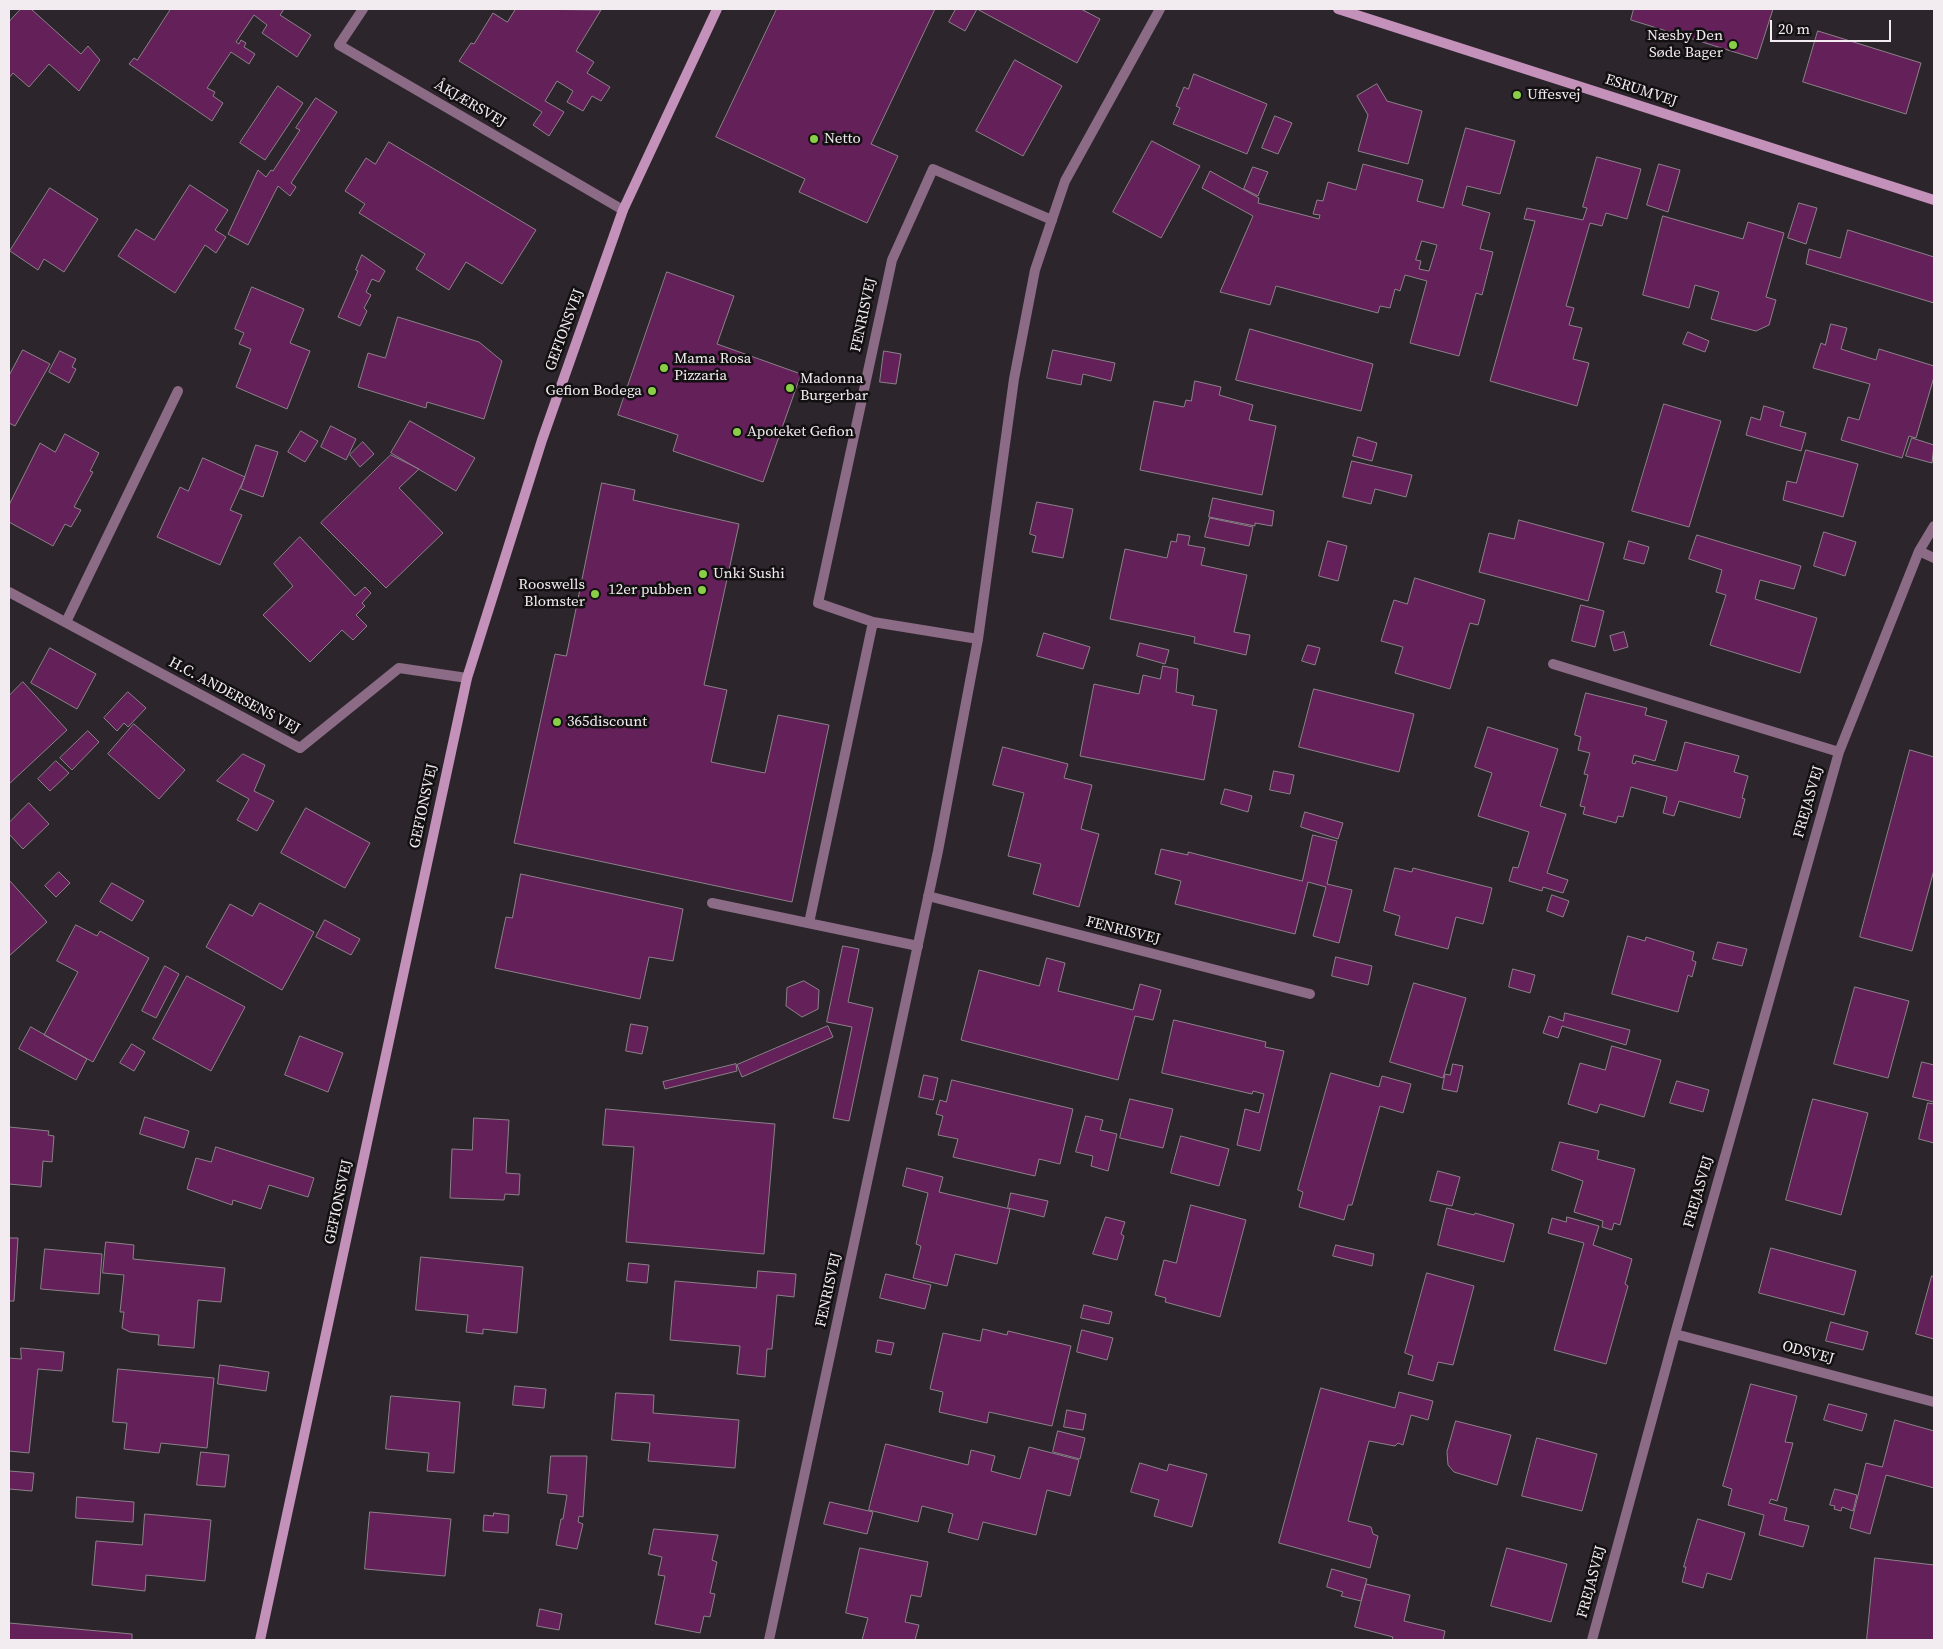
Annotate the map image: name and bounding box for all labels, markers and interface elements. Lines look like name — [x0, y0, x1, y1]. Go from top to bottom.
scale bar — [1773, 10, 1894, 42]
text: 20 m — [1778, 18, 1810, 39]
place label: Næsby Den Søde Bager — [1647, 27, 1723, 62]
marker: Næsby Den Søde Bager — [1727, 39, 1739, 51]
street label: ESRUMVEJ — [1603, 71, 1679, 111]
street label: ÅKJÆRSVEJ — [431, 76, 509, 132]
place label: Uffesvej — [1527, 86, 1580, 104]
marker: Uffesvej — [1511, 89, 1523, 101]
place label: Netto — [824, 130, 861, 148]
marker: Netto — [808, 133, 820, 145]
street label: FENRISVEJ — [847, 276, 881, 354]
street label: GEFIONSVEJ — [542, 286, 588, 374]
place label: Mama Rosa Pizzaria — [674, 350, 751, 385]
marker: Mama Rosa Pizzaria — [658, 362, 670, 374]
place label: Madonna Burgerbar — [800, 370, 868, 405]
place label: Gefion Bodega — [545, 382, 642, 400]
marker: Madonna Burgerbar — [784, 382, 796, 394]
marker: Gefion Bodega — [646, 385, 658, 397]
place label: Apoteket Gefion — [747, 423, 854, 441]
marker: Apoteket Gefion — [731, 426, 743, 438]
place label: Unki Sushi — [713, 565, 785, 583]
marker: Unki Sushi — [697, 568, 709, 580]
place label: Rooswells Blomster — [518, 576, 585, 611]
place label: 12er pubben — [608, 581, 692, 599]
marker: 12er pubben — [696, 584, 708, 596]
marker: Rooswells Blomster — [589, 588, 601, 600]
street label: H.C. ANDERSENS VEJ — [165, 654, 303, 738]
place label: 365discount — [567, 713, 647, 731]
marker: 365discount — [551, 716, 563, 728]
street label: GEFIONSVEJ — [406, 762, 442, 850]
street label: FREJASVEJ — [1790, 764, 1828, 840]
street label: FENRISVEJ — [1084, 913, 1162, 949]
street label: FREJASVEJ — [1680, 1154, 1718, 1230]
street label: GEFIONSVEJ — [321, 1158, 357, 1246]
street label: FENRISVEJ — [812, 1251, 846, 1329]
street label: ODSVEJ — [1780, 1337, 1836, 1369]
street label: FREJASVEJ — [1574, 1544, 1610, 1620]

